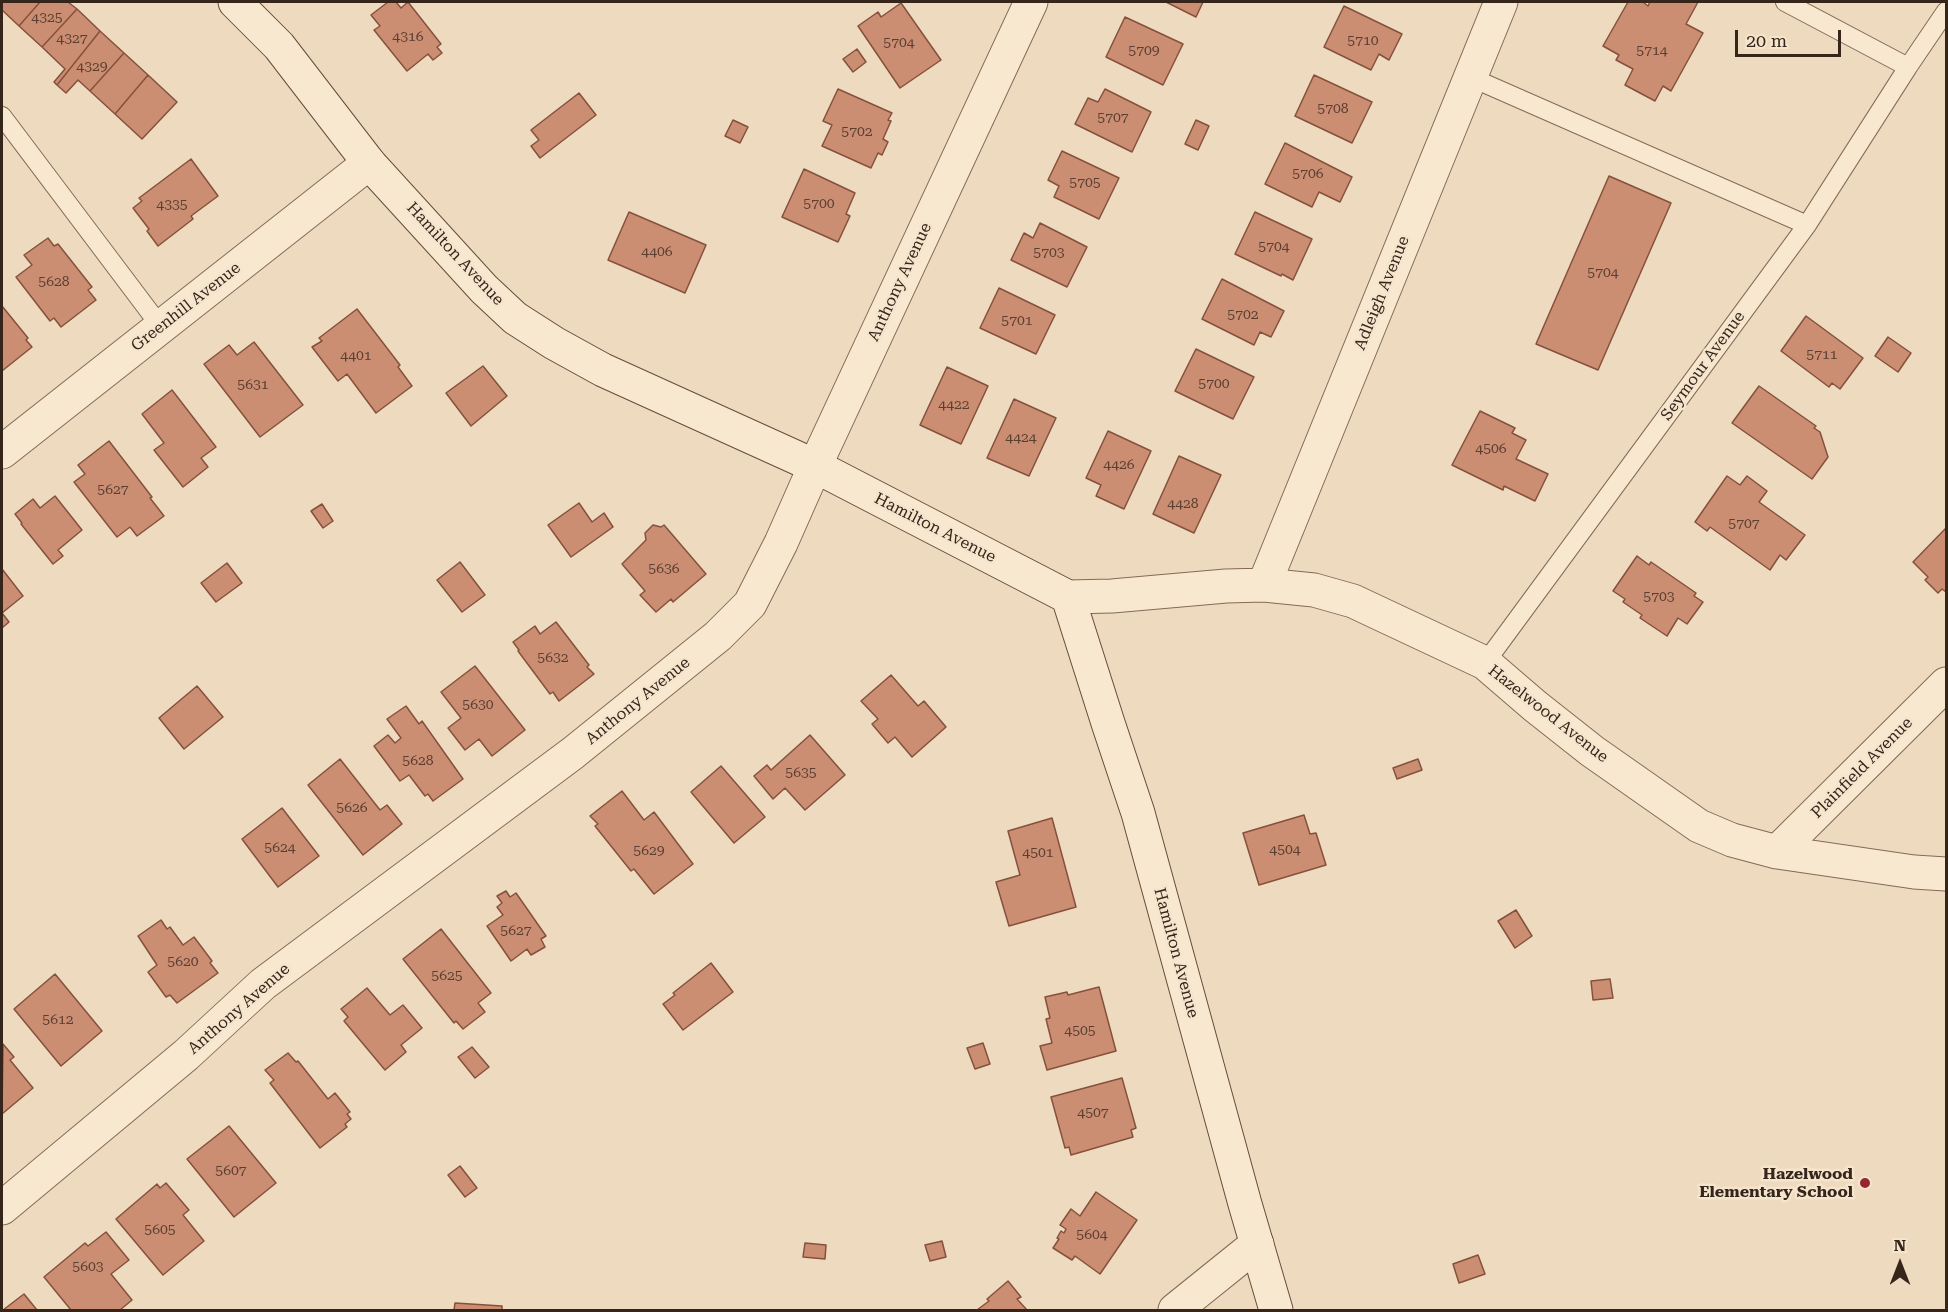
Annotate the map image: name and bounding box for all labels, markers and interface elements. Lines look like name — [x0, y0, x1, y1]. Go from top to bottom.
house number: 4325 — [31, 10, 63, 26]
scale bar — [1738, 18, 1844, 56]
house number: 4316 — [392, 29, 424, 45]
text: 20 m — [1746, 30, 1787, 51]
house number: 4327 — [56, 31, 88, 47]
house number: 5710 — [1347, 33, 1379, 49]
house number: 5704 — [883, 35, 915, 51]
house number: 5709 — [1128, 43, 1160, 59]
house number: 5714 — [1636, 43, 1668, 59]
house number: 4329 — [76, 59, 108, 75]
house number: 5708 — [1317, 101, 1349, 117]
house number: 5707 — [1097, 110, 1129, 126]
house number: 5702 — [841, 124, 873, 140]
house number: 5706 — [1292, 166, 1324, 182]
house number: 5705 — [1069, 175, 1101, 191]
house number: 5700 — [803, 196, 835, 212]
house number: 4335 — [156, 197, 188, 213]
street label: Hamilton Avenue — [402, 199, 508, 309]
street label: Anthony Avenue — [864, 220, 936, 344]
street label: Adleigh Avenue — [1350, 233, 1414, 353]
house number: 5704 — [1258, 239, 1290, 255]
house number: 4406 — [641, 244, 673, 260]
house number: 5703 — [1033, 245, 1065, 261]
street label: Greenhill Avenue — [128, 258, 244, 356]
house number: 5704 — [1587, 265, 1619, 281]
house number: 5628 — [38, 274, 70, 290]
house number: 5702 — [1227, 307, 1259, 323]
street label: Seymour Avenue — [1657, 307, 1749, 425]
house number: 5701 — [1001, 313, 1033, 329]
house number: 5711 — [1806, 347, 1838, 363]
house number: 4401 — [340, 348, 372, 364]
house number: 5700 — [1198, 376, 1230, 392]
house number: 5631 — [237, 377, 269, 393]
house number: 4422 — [938, 397, 970, 413]
house number: 4424 — [1005, 430, 1037, 446]
house number: 4506 — [1475, 441, 1507, 457]
house number: 4426 — [1103, 457, 1135, 473]
house number: 5627 — [97, 482, 129, 498]
street label: Hamilton Avenue — [871, 489, 999, 567]
house number: 4428 — [1167, 496, 1199, 512]
house number: 5707 — [1728, 516, 1760, 532]
house number: 5636 — [648, 561, 680, 577]
house number: 5703 — [1643, 589, 1675, 605]
house number: 5632 — [537, 650, 569, 666]
street label: Anthony Avenue — [582, 653, 694, 749]
street label: Hazelwood Avenue — [1484, 661, 1612, 767]
house number: 5630 — [462, 697, 494, 713]
street label: Plainfield Avenue — [1807, 713, 1917, 823]
house number: 5628 — [402, 753, 434, 769]
house number: 5635 — [785, 765, 817, 781]
house number: 5626 — [336, 800, 368, 816]
house number: 5624 — [264, 840, 296, 856]
house number: 4504 — [1269, 842, 1301, 858]
house number: 5629 — [633, 843, 665, 859]
house number: 4501 — [1022, 845, 1054, 861]
street label: Hamilton Avenue — [1149, 886, 1203, 1020]
house number: 5627 — [500, 923, 532, 939]
house number: 5620 — [167, 954, 199, 970]
street label: Anthony Avenue — [184, 960, 294, 1058]
house number: 5625 — [431, 968, 463, 984]
house number: 5612 — [42, 1012, 74, 1028]
house number: 4505 — [1064, 1023, 1096, 1039]
house number: 4507 — [1077, 1105, 1109, 1121]
house number: 5607 — [215, 1163, 247, 1179]
place label: Hazelwood Elementary School — [1699, 1164, 1853, 1202]
marker: Hazelwood Elementary School — [1858, 1176, 1872, 1190]
house number: 5605 — [144, 1222, 176, 1238]
house number: 5604 — [1076, 1227, 1108, 1243]
north arrow — [1870, 1234, 1930, 1294]
text: N — [1894, 1236, 1906, 1255]
house number: 5603 — [72, 1259, 104, 1275]

